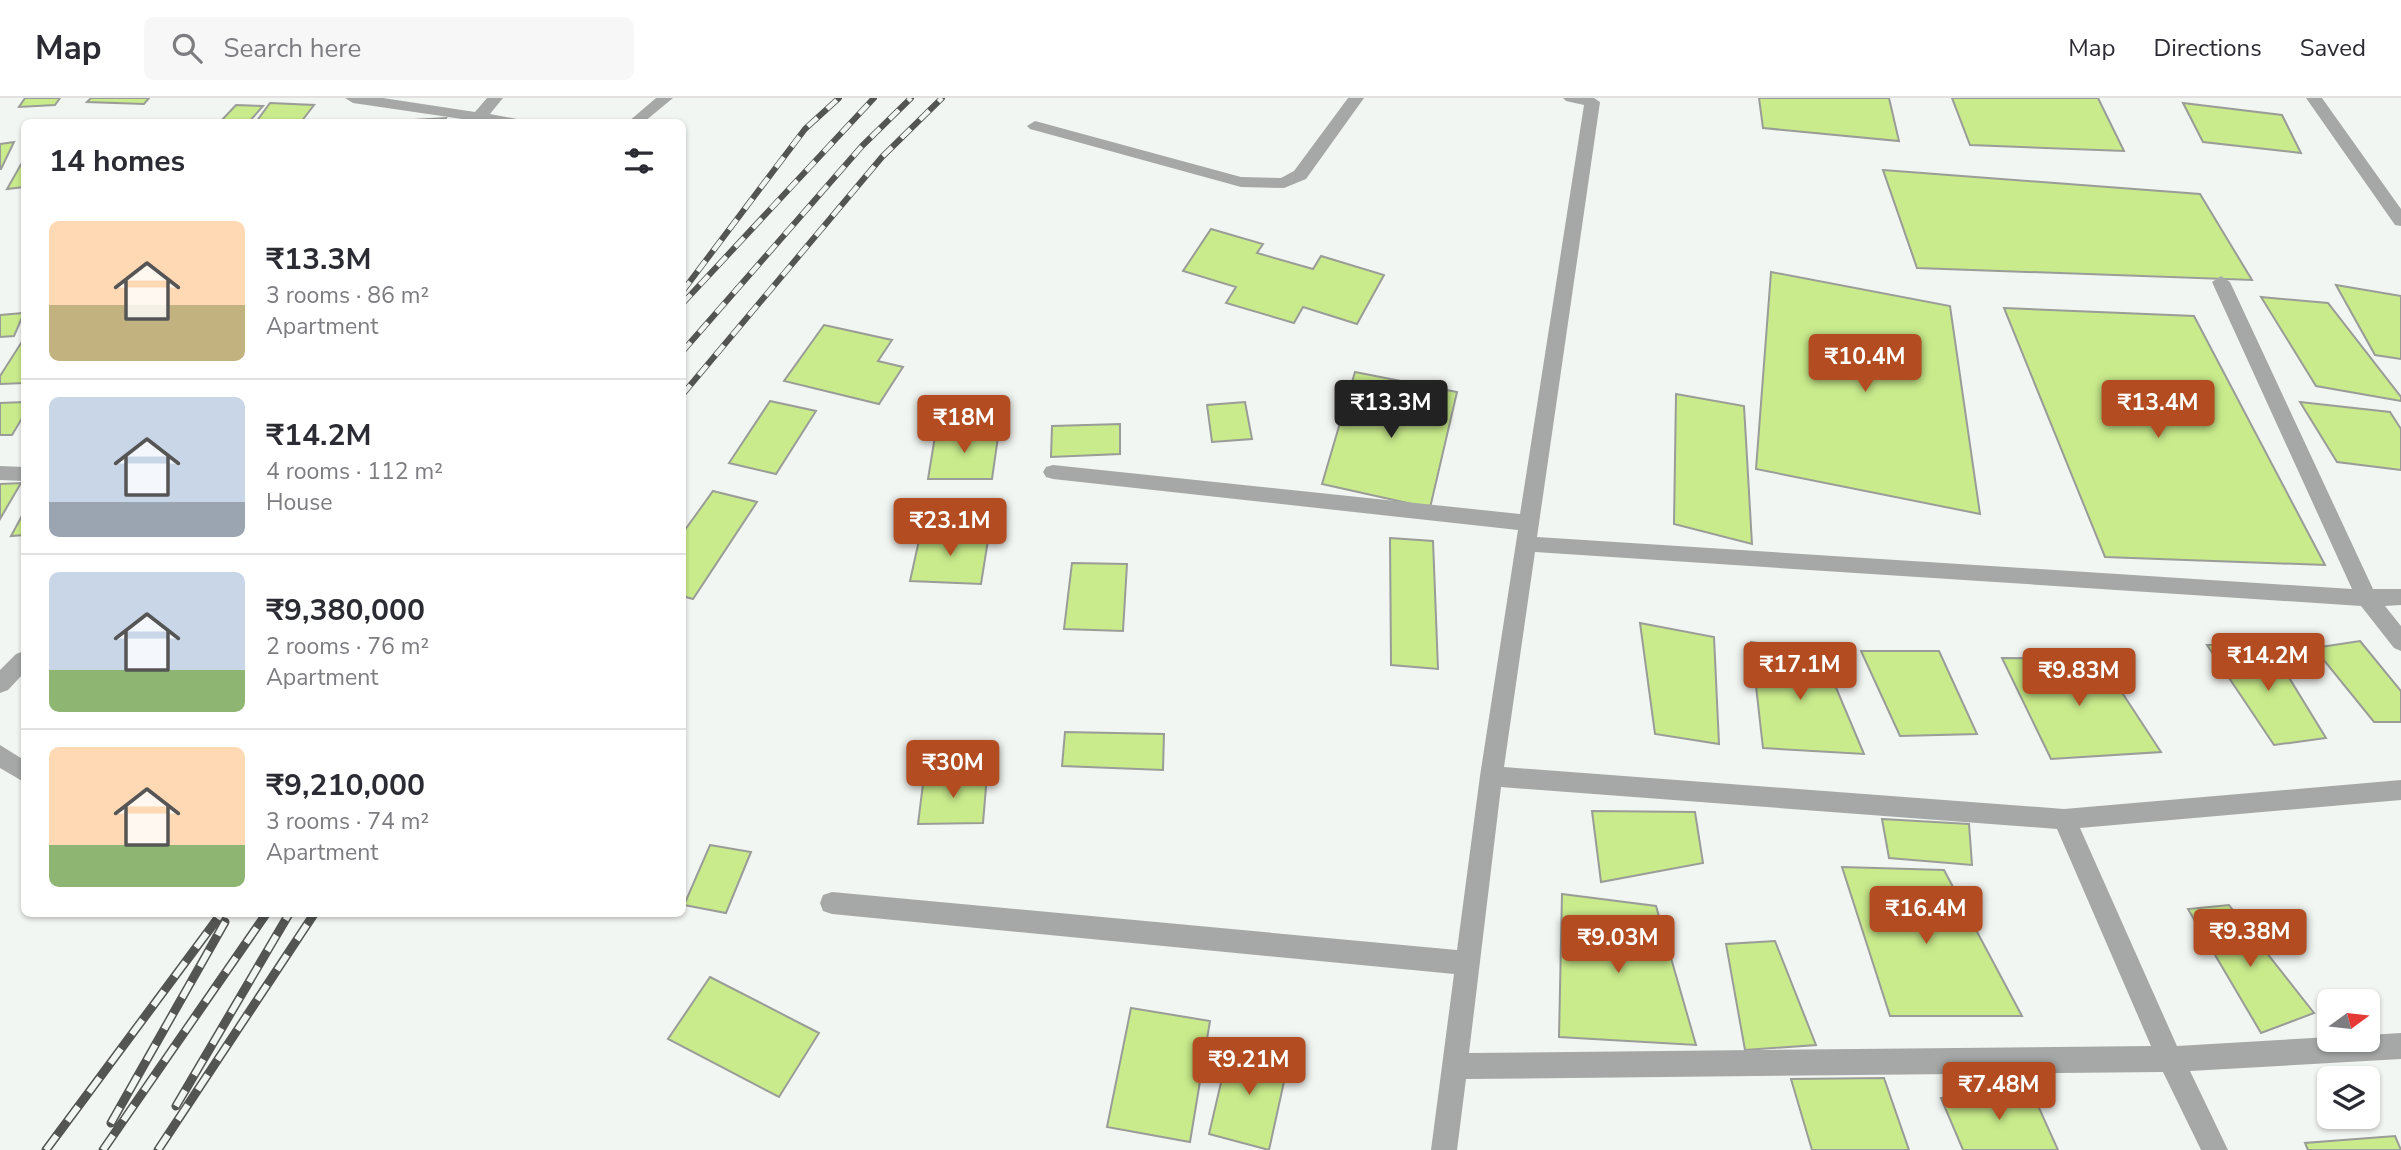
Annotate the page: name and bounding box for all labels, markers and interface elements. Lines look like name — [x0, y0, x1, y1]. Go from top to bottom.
search box — [144, 17, 634, 80]
text: Map — [35, 26, 102, 71]
icon: search — [168, 29, 206, 67]
text: Search here — [224, 31, 361, 66]
text: Map — [2068, 32, 2115, 64]
text: Directions — [2153, 32, 2262, 64]
text: Saved — [2300, 32, 2366, 64]
text: 14 homes — [49, 141, 185, 182]
icon: filters — [620, 142, 658, 180]
text: ₹13.3M — [266, 239, 371, 280]
icon: home — [105, 249, 189, 333]
text: 3 rooms · 86 m² — [266, 280, 429, 311]
text: Apartment — [266, 311, 378, 342]
pin: ₹10.4M — [1808, 334, 1922, 394]
text: ₹10.4M — [1825, 341, 1905, 372]
pin: ₹13.3M — [1334, 380, 1448, 440]
pin: ₹13.4M — [2101, 380, 2215, 440]
text: ₹13.3M — [1351, 387, 1431, 418]
text: ₹13.4M — [2118, 387, 2198, 418]
pin: ₹18M — [923, 396, 1005, 455]
text: ₹18M — [933, 402, 995, 433]
text: ₹14.2M — [266, 415, 371, 456]
icon: home — [105, 425, 189, 509]
text: 4 rooms · 112 m² — [266, 456, 443, 487]
text: House — [266, 487, 333, 518]
pin: ₹23.1M — [893, 498, 1007, 558]
text: ₹23.1M — [910, 505, 990, 536]
text: ₹9,380,000 — [266, 590, 425, 631]
icon: home — [105, 600, 189, 684]
text: 2 rooms · 76 m² — [266, 631, 429, 662]
pin: ₹14.2M — [2211, 634, 2325, 693]
text: ₹14.2M — [2228, 640, 2308, 671]
pin: ₹17.1M — [1743, 642, 1857, 702]
pin: ₹9.83M — [2022, 648, 2136, 708]
text: ₹17.1M — [1760, 649, 1840, 680]
text: ₹9.83M — [2039, 655, 2119, 686]
text: Apartment — [266, 662, 378, 693]
pin: ₹30M — [912, 740, 994, 800]
text: ₹30M — [922, 747, 984, 778]
text: ₹9,210,000 — [266, 765, 425, 806]
icon: home — [105, 775, 189, 859]
text: 3 rooms · 74 m² — [266, 806, 429, 837]
text: Apartment — [266, 837, 378, 868]
pin: ₹16.4M — [1869, 886, 1983, 946]
text: ₹16.4M — [1886, 893, 1966, 924]
pin: ₹9.38M — [2193, 910, 2307, 969]
pin: ₹9.03M — [1561, 916, 1675, 975]
text: ₹9.38M — [2210, 916, 2290, 947]
text: ₹9.03M — [1578, 922, 1658, 953]
north arrow — [2317, 989, 2380, 1052]
map controls — [2317, 989, 2380, 1129]
pin: ₹9.21M — [1192, 1038, 1306, 1097]
text: ₹9.21M — [1209, 1044, 1289, 1075]
pin: ₹7.48M — [1942, 1062, 2056, 1122]
button: layers — [2317, 1066, 2380, 1129]
text: ₹7.48M — [1959, 1069, 2039, 1100]

